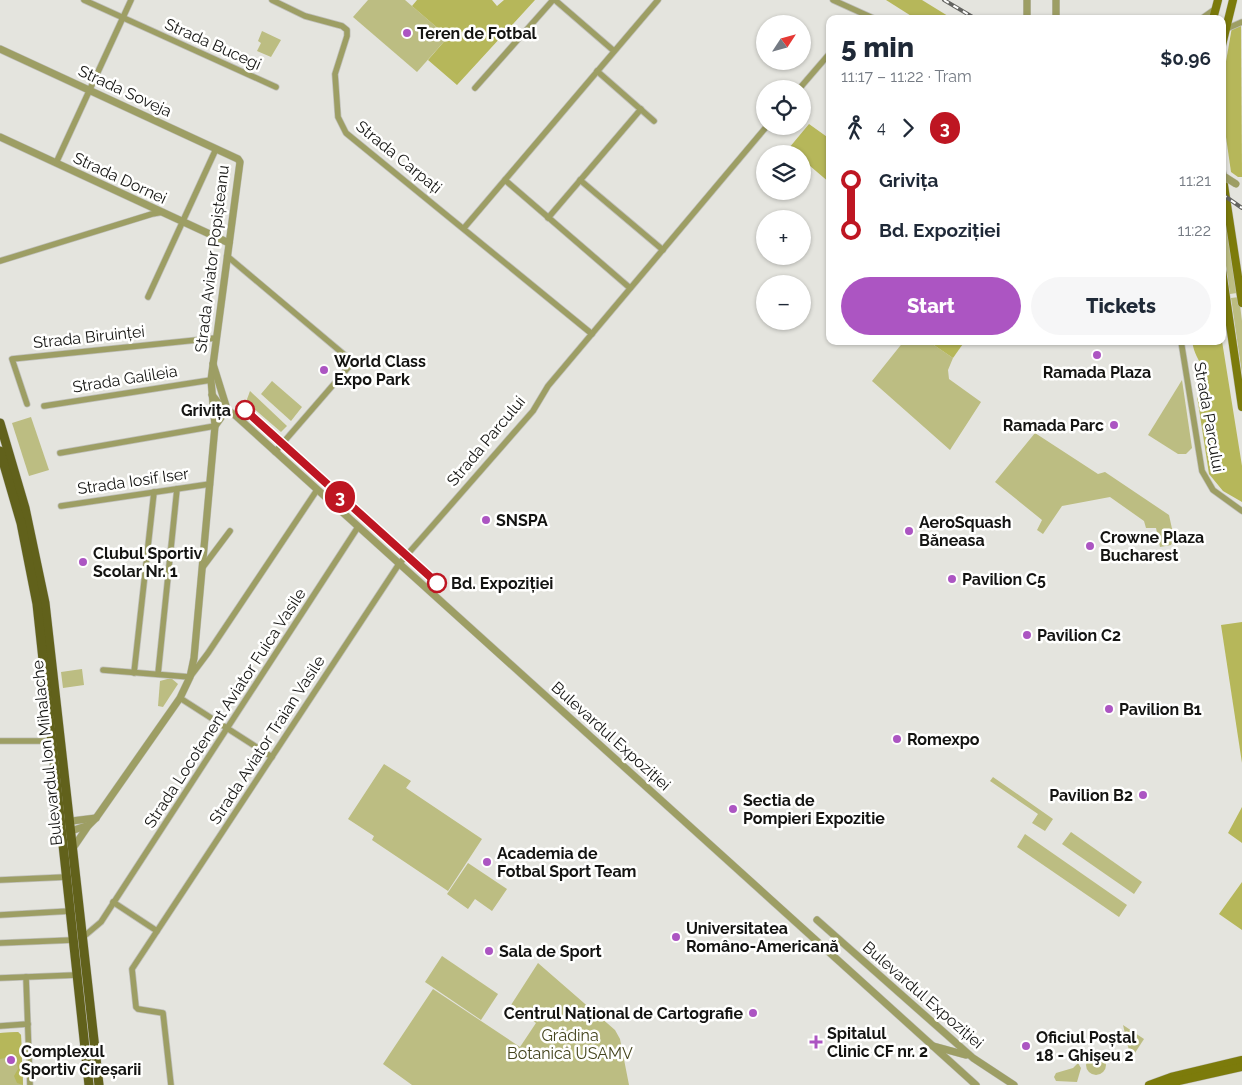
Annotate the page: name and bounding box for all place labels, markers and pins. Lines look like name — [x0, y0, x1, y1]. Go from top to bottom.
place label: Teren de Fotbal — [417, 24, 538, 43]
marker: Teren de Fotbal — [401, 27, 413, 39]
marker: Ramada Plaza — [1091, 349, 1103, 361]
place label: World Class Expo Park — [334, 352, 426, 389]
place label: Ramada Plaza — [1043, 363, 1151, 382]
marker: World Class Expo Park — [318, 364, 330, 376]
marker: Grivița — [235, 400, 255, 420]
place label: Grivița — [181, 401, 231, 420]
place label: Ramada Parc — [1003, 416, 1104, 435]
marker: Ramada Parc — [1108, 419, 1120, 431]
place label: SNSPA — [496, 511, 548, 530]
place label: AeroSquash Băneasa — [919, 513, 1011, 550]
marker: SNSPA — [480, 514, 492, 526]
marker: AeroSquash Băneasa — [903, 525, 915, 537]
place label: Crowne Plaza Bucharest — [1100, 528, 1204, 565]
marker: Crowne Plaza Bucharest — [1084, 540, 1096, 552]
place label: Clubul Sportiv Scolar Nr. 1 — [93, 544, 202, 581]
marker: Clubul Sportiv Scolar Nr. 1 — [77, 556, 89, 568]
place label: Pavilion C5 — [962, 570, 1046, 589]
marker: Bd. Expoziției — [427, 573, 447, 593]
marker: Pavilion C5 — [946, 573, 958, 585]
place label: Bd. Expoziției — [451, 574, 553, 593]
place label: Pavilion C2 — [1037, 626, 1121, 645]
marker: Pavilion C2 — [1021, 629, 1033, 641]
place label: Pavilion B1 — [1119, 700, 1202, 719]
marker: Pavilion B1 — [1103, 703, 1115, 715]
place label: Romexpo — [907, 730, 980, 749]
marker: Romexpo — [891, 733, 903, 745]
place label: Pavilion B2 — [1049, 786, 1133, 805]
marker: Pavilion B2 — [1137, 789, 1149, 801]
place label: Sectia de Pompieri Expozitie — [743, 791, 885, 828]
marker: Sectia de Pompieri Expozitie — [727, 803, 739, 815]
place label: Academia de Fotbal Sport Team — [497, 844, 637, 881]
marker: Academia de Fotbal Sport Team — [481, 856, 493, 868]
place label: Universitatea Româno-Americană — [686, 919, 839, 956]
marker: Universitatea Româno-Americană — [670, 931, 682, 943]
place label: Sala de Sport — [499, 942, 602, 961]
marker: Sala de Sport — [483, 945, 495, 957]
place label: Centrul Național de Cartografie — [504, 1004, 743, 1023]
marker: Centrul Național de Cartografie — [747, 1007, 759, 1019]
place label: Spitalul Clinic CF nr. 2 — [827, 1024, 928, 1061]
place label: Oficiul Poștal 18 - Ghişeu 2 — [1036, 1028, 1137, 1065]
marker: Spitalul Clinic CF nr. 2 — [809, 1035, 823, 1049]
marker: Oficiul Poștal 18 - Ghişeu 2 — [1020, 1040, 1032, 1052]
place label: Complexul Sportiv Cireșarii — [21, 1042, 141, 1079]
marker: Complexul Sportiv Cireșarii — [5, 1054, 17, 1066]

